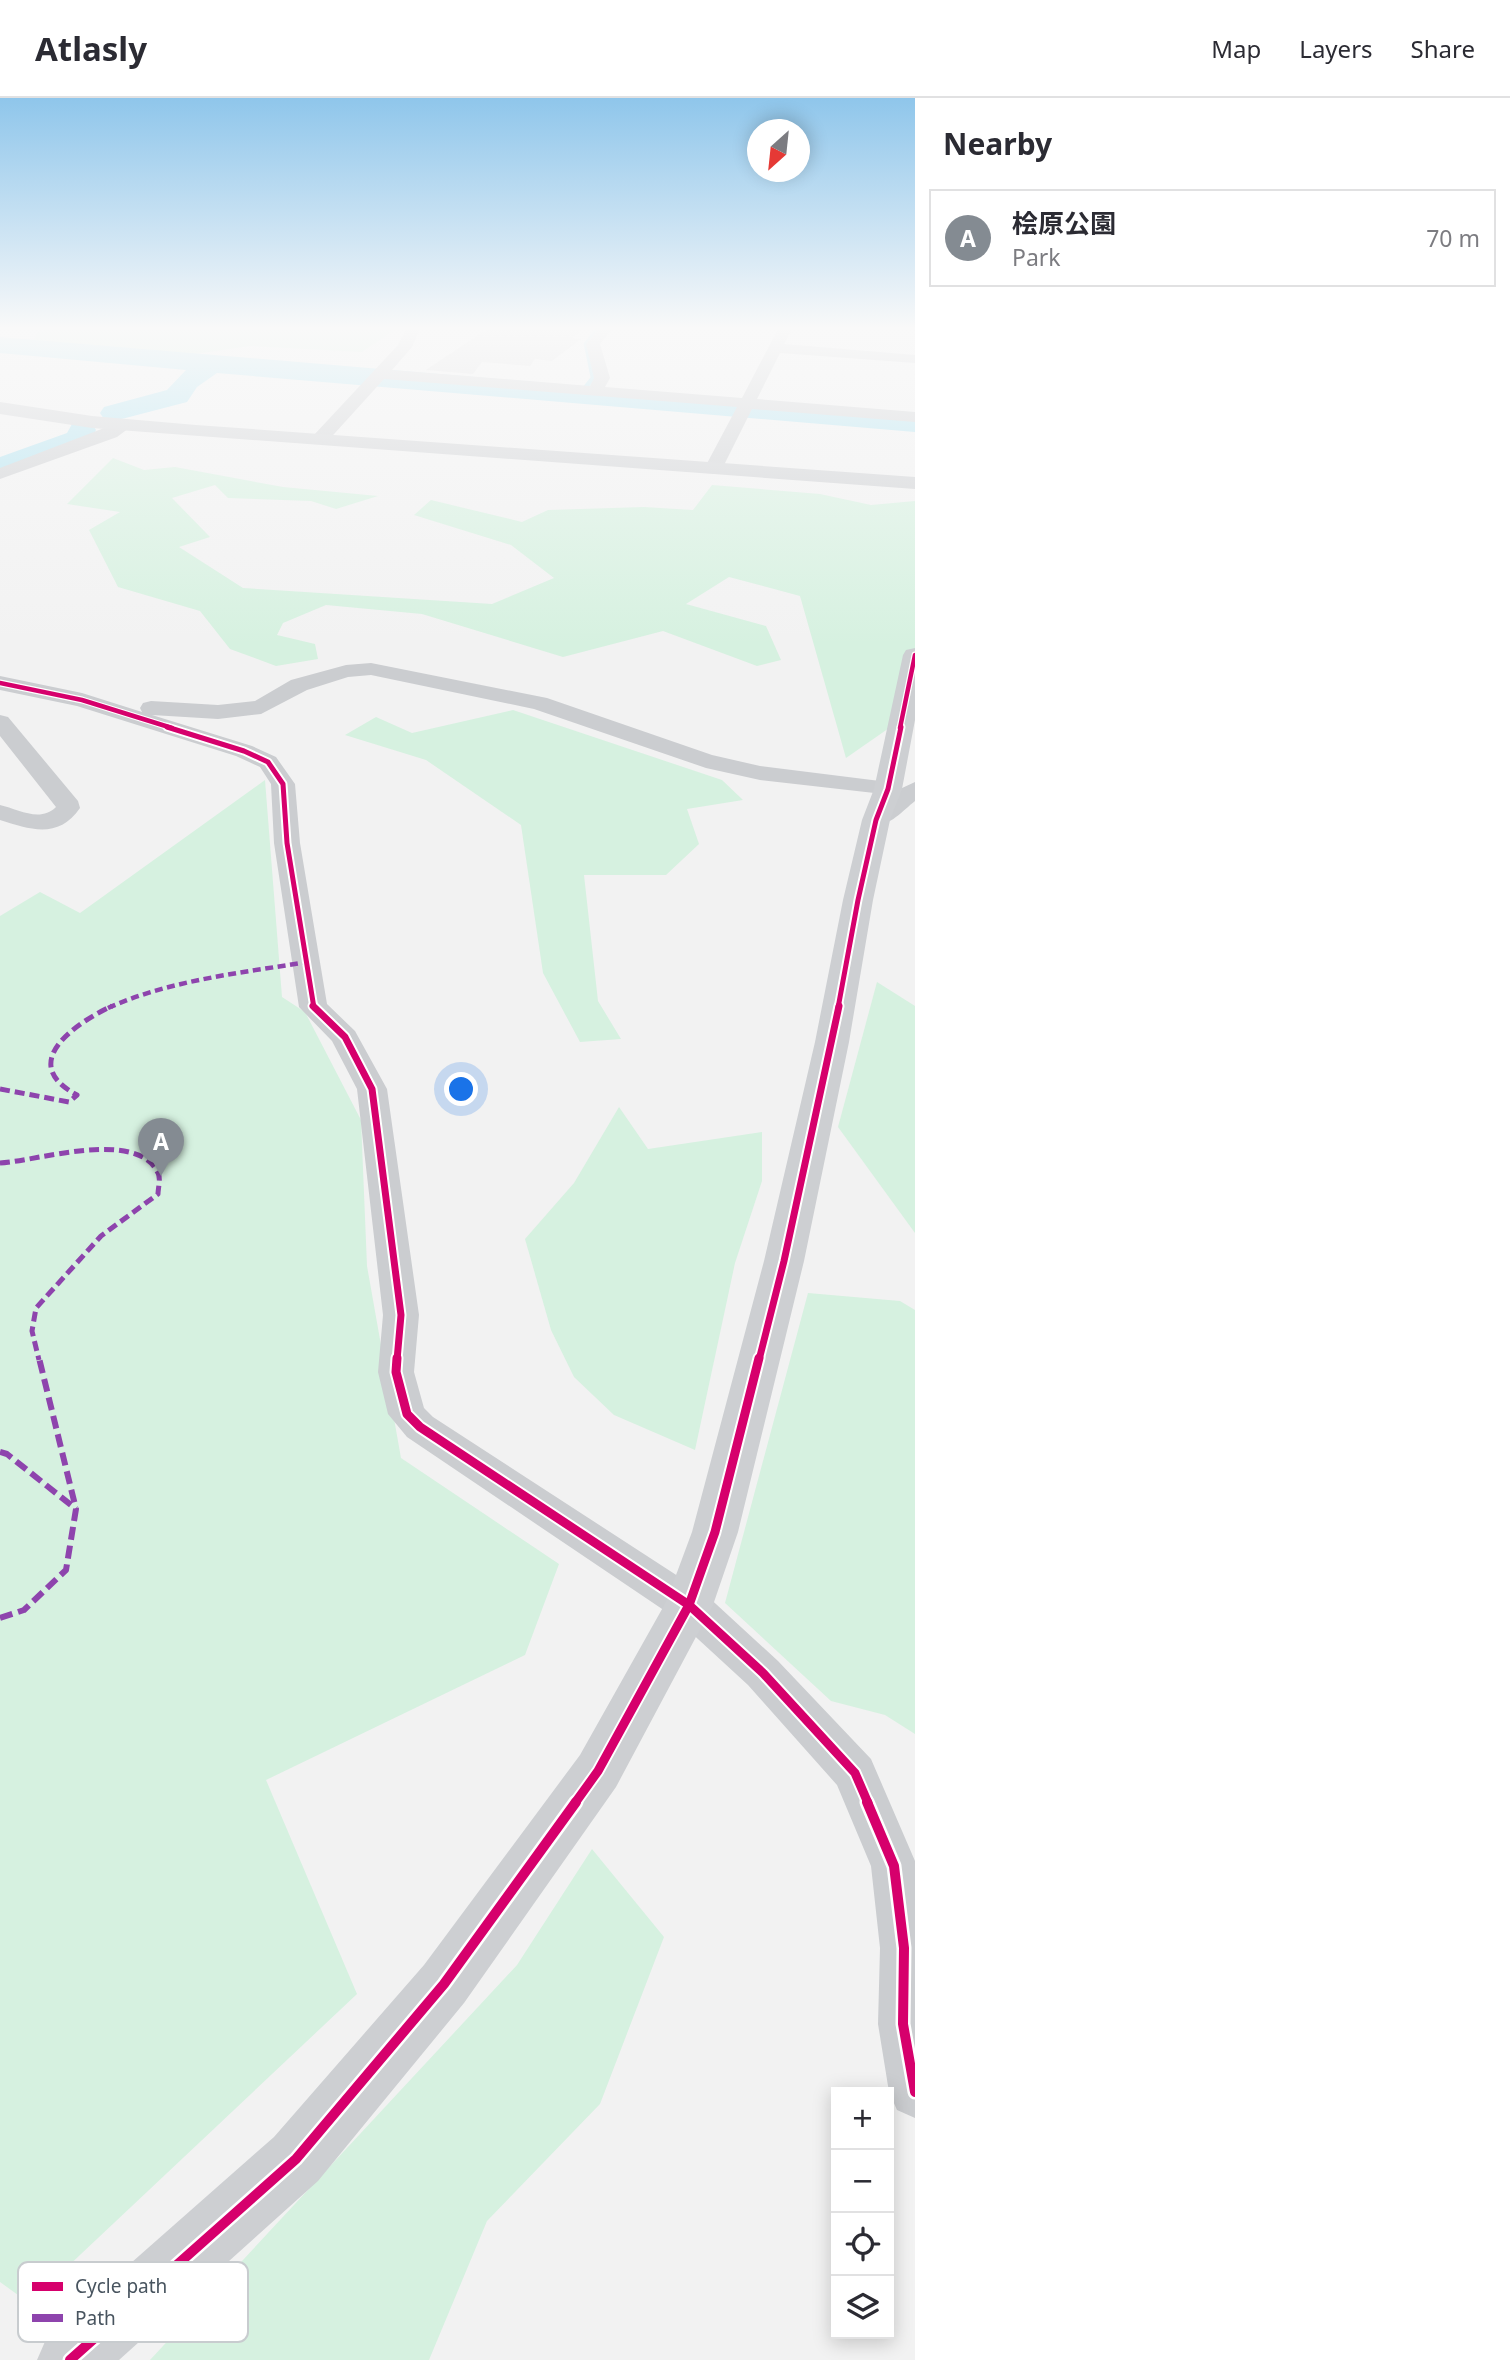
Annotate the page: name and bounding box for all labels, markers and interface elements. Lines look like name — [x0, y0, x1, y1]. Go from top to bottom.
text: Atlasly — [35, 26, 147, 71]
text: Map — [1211, 32, 1261, 65]
text: Layers — [1299, 32, 1373, 65]
text: Share — [1411, 32, 1475, 65]
north arrow — [747, 119, 810, 182]
text: Nearby — [943, 123, 1052, 164]
text: 桧原公園 — [1012, 205, 1116, 241]
text: A — [960, 222, 976, 254]
text: 70 m — [1426, 222, 1480, 254]
text: Park — [1012, 241, 1061, 273]
your location — [444, 1072, 478, 1106]
pin: A — [138, 1118, 184, 1176]
map controls — [831, 2087, 894, 2339]
button: + — [831, 2087, 894, 2150]
button: − — [831, 2150, 894, 2213]
button: locate — [831, 2213, 894, 2276]
legend — [18, 2262, 248, 2342]
text: Cycle path — [75, 2273, 167, 2299]
button: layers — [831, 2276, 894, 2339]
text: Path — [75, 2305, 116, 2331]

